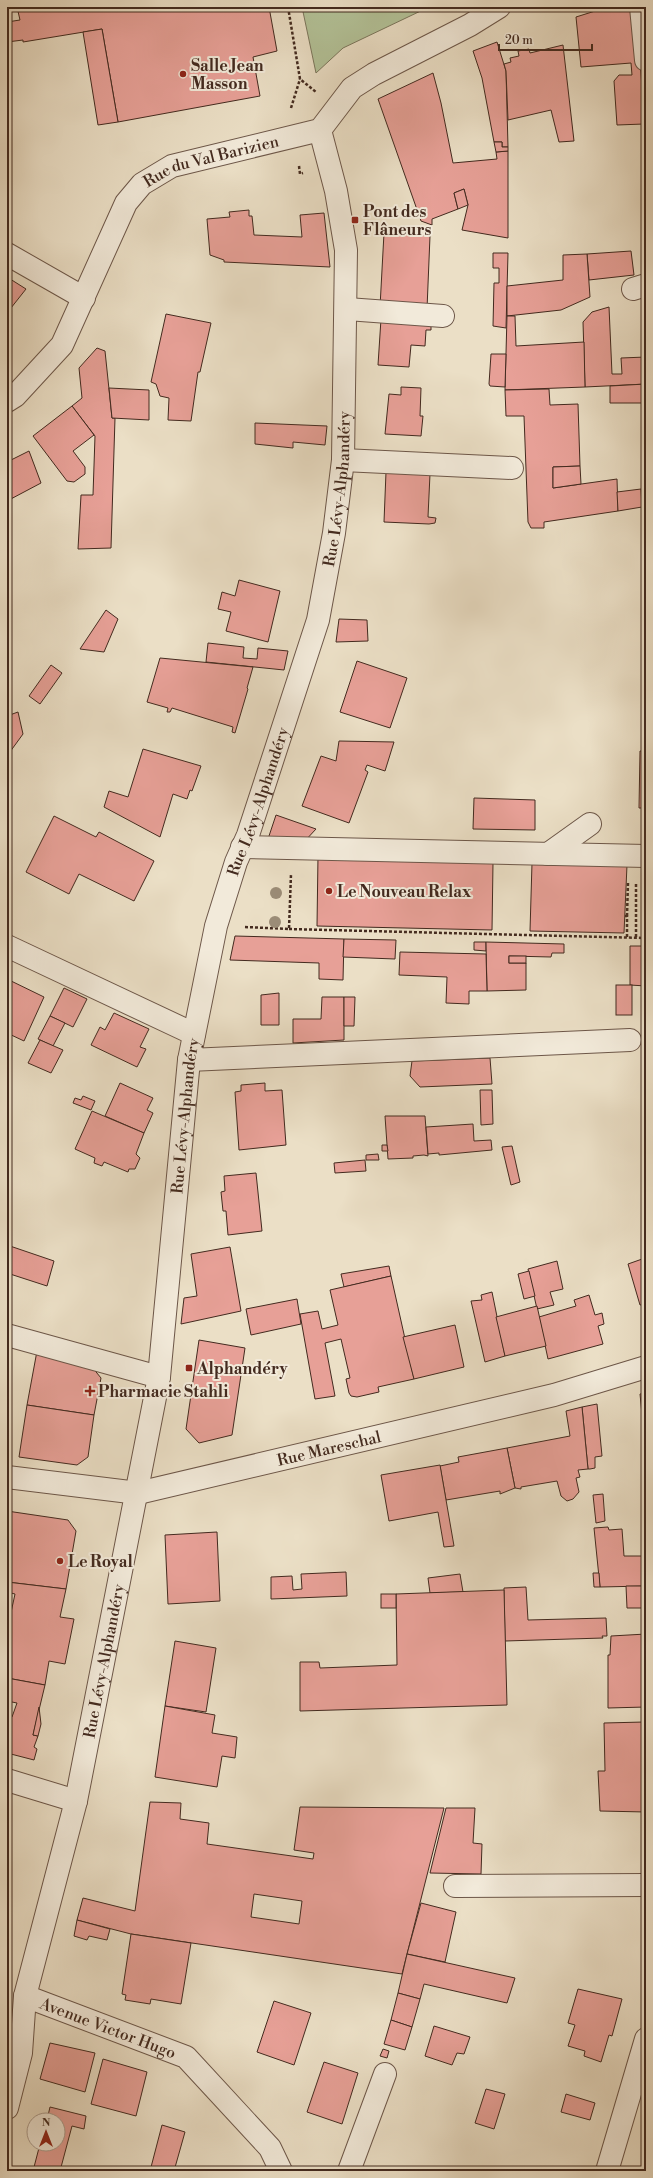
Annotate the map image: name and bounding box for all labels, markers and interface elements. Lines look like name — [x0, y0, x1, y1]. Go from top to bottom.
scale bar — [499, 26, 592, 52]
text: 20 m — [505, 33, 533, 48]
place label: Salle Jean Masson — [191, 56, 264, 94]
marker: Salle Jean Masson — [178, 69, 188, 79]
street label: Rue du Val Barizien — [140, 131, 281, 192]
place label: Pont des Flâneurs — [363, 202, 431, 240]
marker: Pont des Flâneurs — [350, 215, 360, 225]
street label: Rue Lévy-Alphandéry — [319, 411, 355, 568]
street label: Rue Lévy-Alphandéry — [223, 724, 294, 879]
place label: Le Nouveau Relax — [337, 882, 472, 902]
marker: Le Nouveau Relax — [324, 886, 334, 896]
street label: Rue Lévy-Alphandéry — [167, 1036, 204, 1195]
place label: Alphandéry — [196, 1359, 289, 1379]
marker: Alphandéry — [184, 1363, 194, 1373]
place label: Pharmacie Stahli — [98, 1382, 228, 1402]
marker: Pharmacie Stahli — [85, 1386, 95, 1396]
street label: Rue Mareschal — [275, 1427, 383, 1471]
place label: Le Royal — [68, 1552, 133, 1572]
marker: Le Royal — [55, 1556, 65, 1566]
street label: Rue Lévy-Alphandéry — [80, 1582, 129, 1740]
street label: Avenue Victor Hugo — [36, 1993, 179, 2063]
north arrow — [26, 2112, 66, 2152]
text: N — [42, 2116, 51, 2130]

